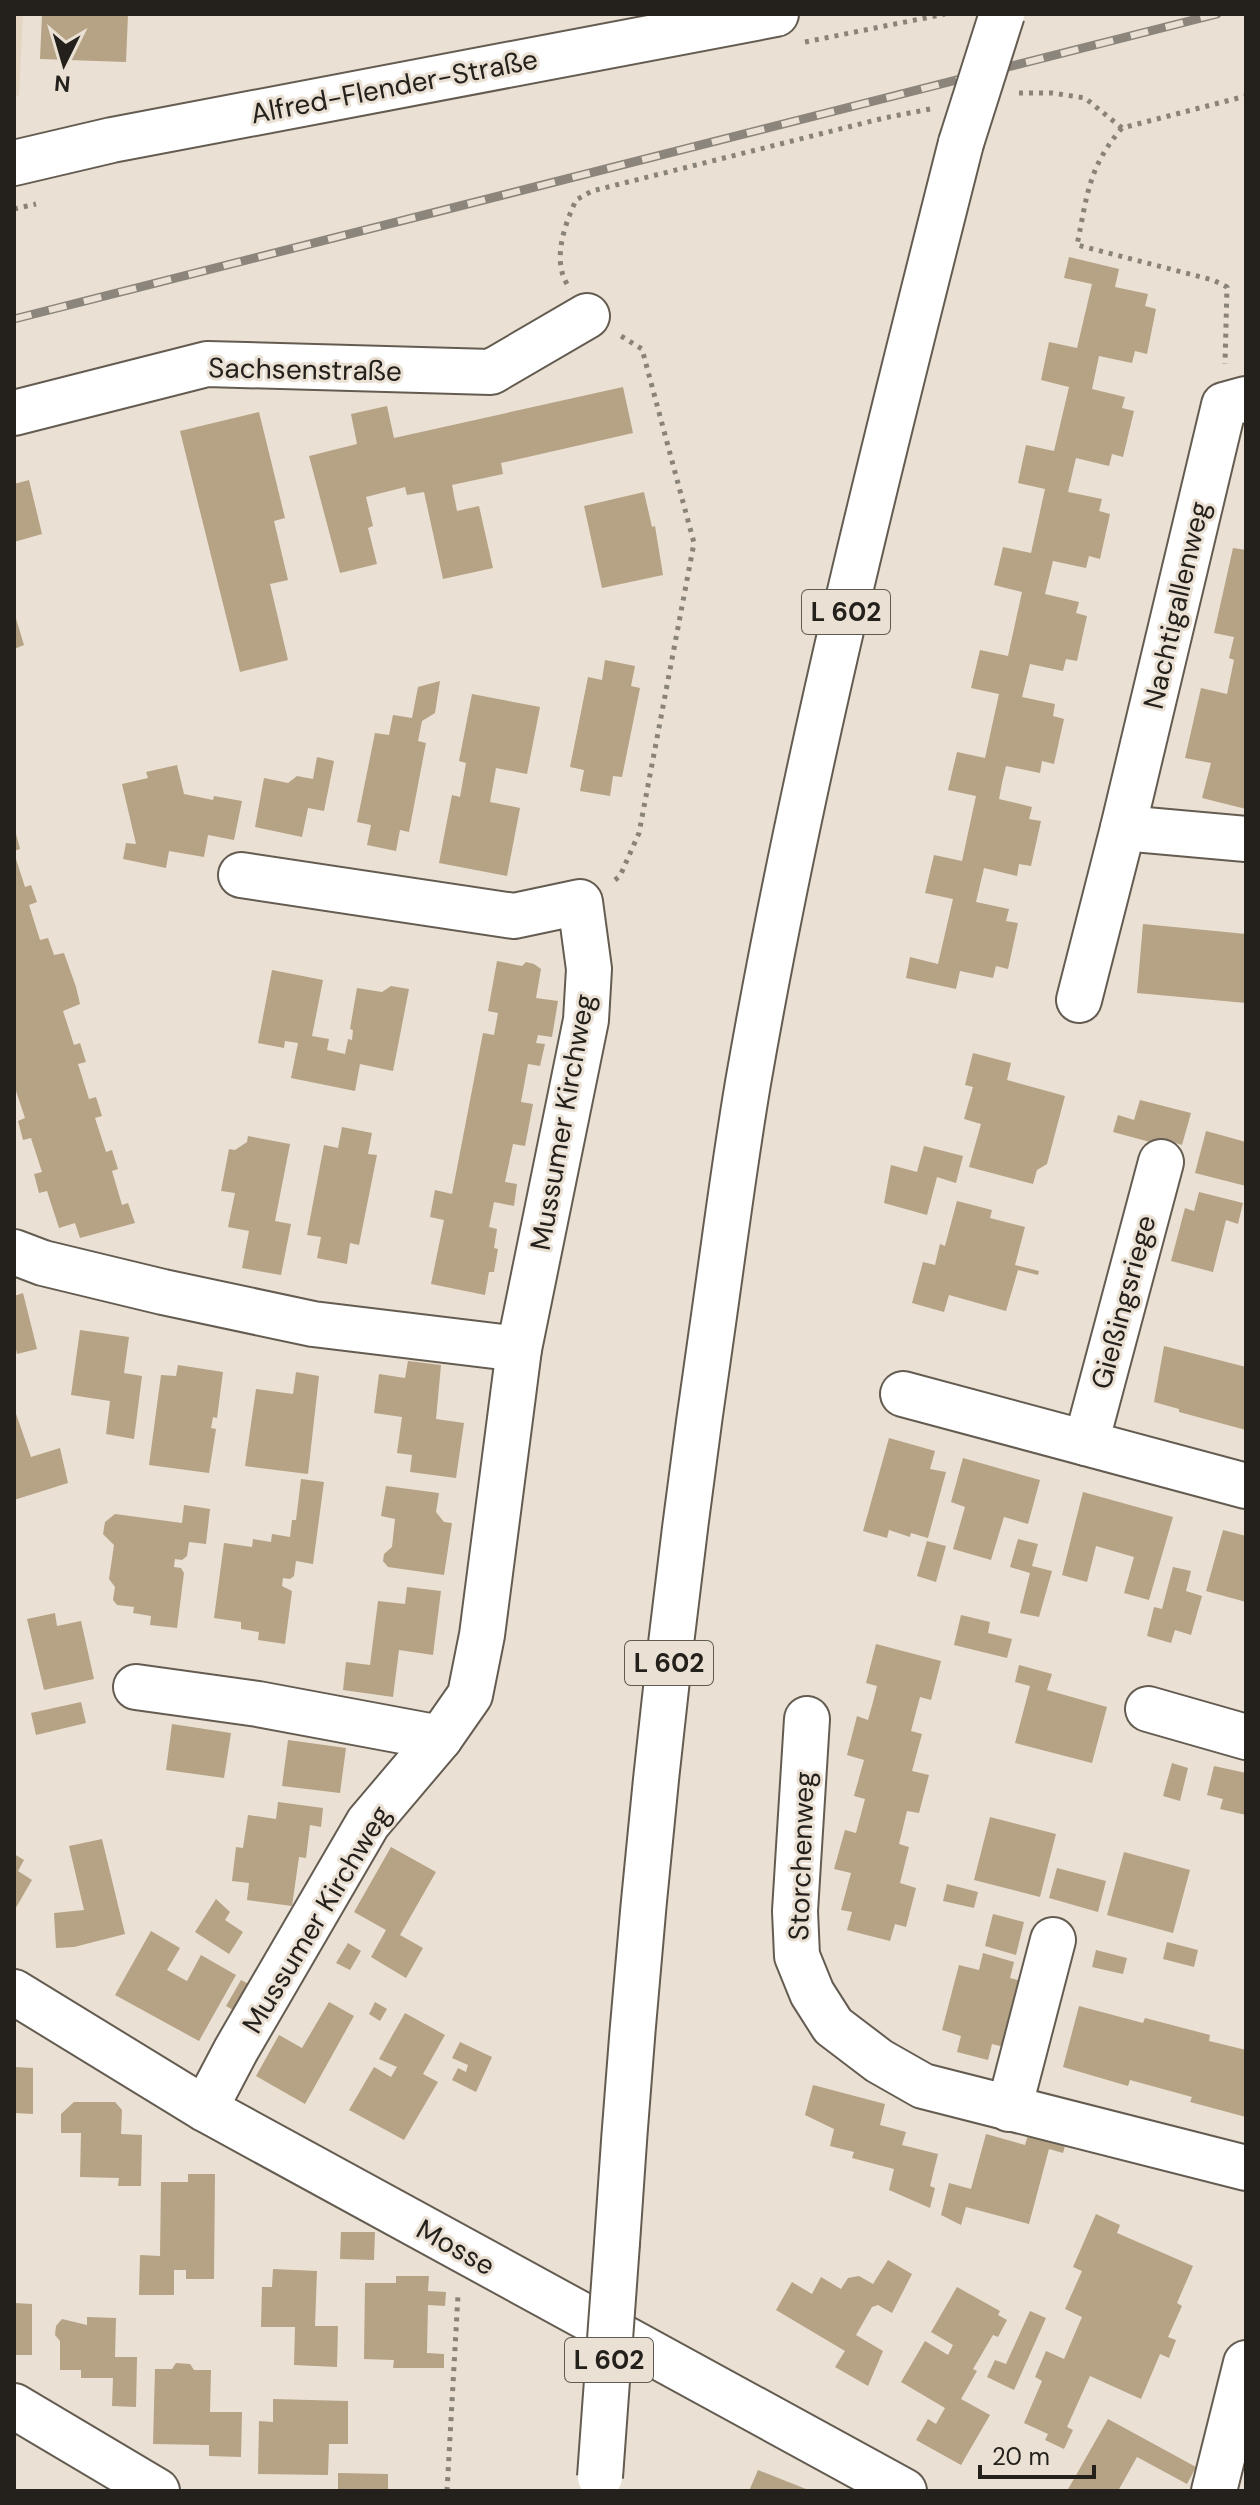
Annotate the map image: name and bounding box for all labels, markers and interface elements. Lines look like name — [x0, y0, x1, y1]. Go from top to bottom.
north arrow — [24, 24, 104, 104]
street label: Alfred-Flender-Straße — [247, 40, 541, 132]
text: N — [53, 68, 72, 99]
street label: Sachsenstraße — [208, 349, 402, 390]
street label: Nachtigallenweg — [1135, 498, 1218, 713]
road number: L 602 — [802, 590, 890, 634]
street label: Mussumer Kirchweg — [522, 991, 603, 1253]
street label: Gießingsriege — [1082, 1211, 1164, 1393]
road number: L 602 — [625, 1641, 713, 1685]
street label: Storchenweg — [780, 1771, 823, 1941]
street label: Mussumer Kirchweg — [234, 1798, 399, 2040]
street label: Mosse — [410, 2211, 502, 2284]
road number: L 602 — [565, 2338, 653, 2382]
scale bar — [980, 2429, 1094, 2479]
text: 20 m — [992, 2441, 1050, 2472]

